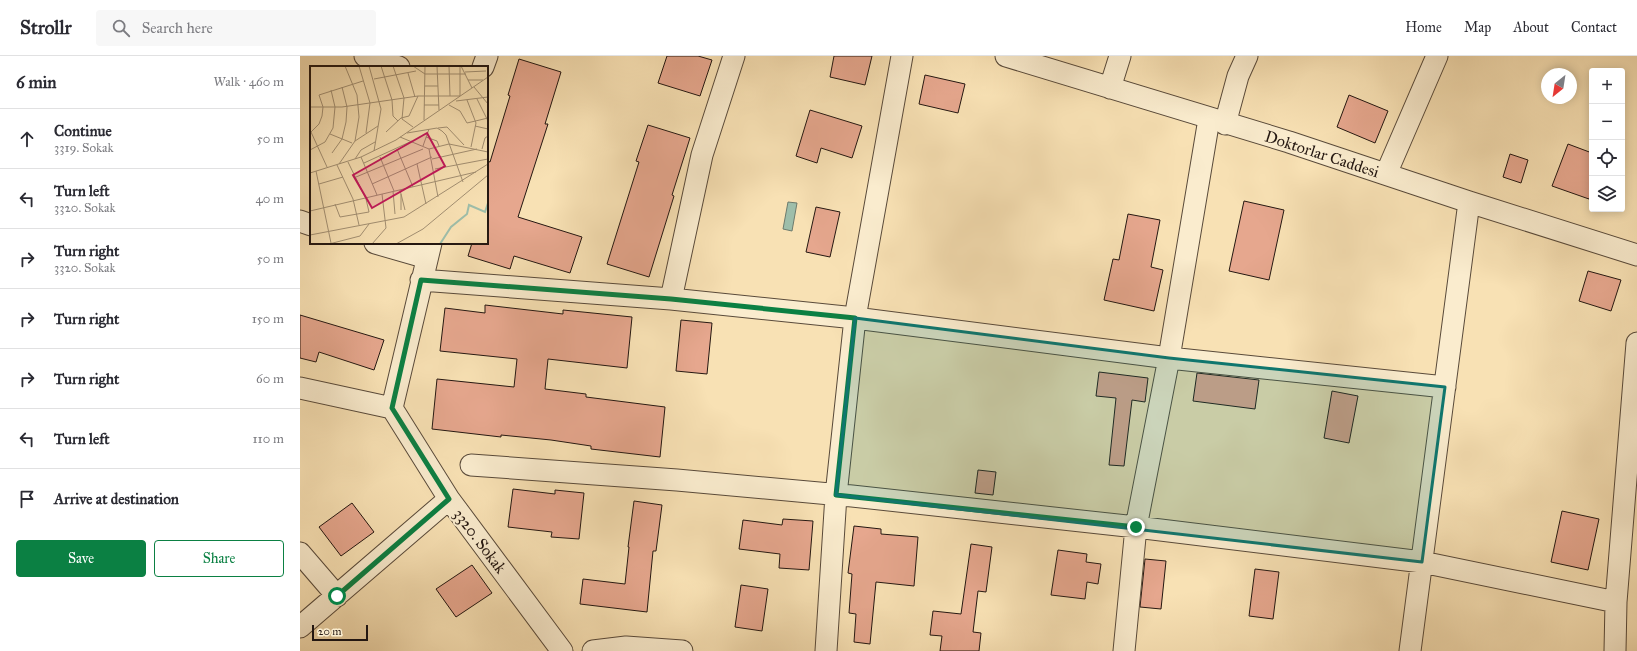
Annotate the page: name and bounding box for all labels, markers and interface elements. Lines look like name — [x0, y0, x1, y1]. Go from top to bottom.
search box — [96, 10, 376, 46]
text: Strollr — [20, 16, 72, 39]
icon: search — [110, 17, 132, 39]
text: Search here — [142, 19, 213, 37]
text: Home — [1405, 19, 1442, 36]
text: Map — [1464, 19, 1491, 36]
text: About — [1513, 19, 1549, 36]
text: Contact — [1571, 19, 1617, 36]
inset map — [310, 66, 488, 244]
north arrow — [1541, 68, 1577, 104]
map controls — [1589, 68, 1625, 212]
button: + — [1589, 68, 1625, 104]
text: 6 min — [16, 72, 57, 93]
text: Walk · 460 m — [214, 74, 284, 90]
button: − — [1589, 104, 1625, 140]
text: Continue — [54, 122, 112, 140]
street label: Doktorlar Caddesi — [1262, 127, 1382, 182]
icon: ahead — [16, 128, 38, 150]
text: 50 m — [257, 131, 284, 147]
text: 3319. Sokak — [54, 140, 114, 156]
button: locate — [1589, 140, 1625, 176]
button: layers — [1589, 176, 1625, 212]
text: Turn left — [54, 182, 110, 200]
icon: left — [16, 188, 38, 210]
text: 40 m — [255, 191, 284, 207]
text: 3320. Sokak — [54, 200, 116, 216]
text: Turn right — [54, 242, 119, 260]
icon: right — [16, 248, 38, 270]
text: 50 m — [257, 251, 284, 267]
text: 3320. Sokak — [54, 260, 116, 276]
icon: right — [16, 308, 38, 330]
text: Turn right — [54, 310, 119, 328]
text: 150 m — [252, 311, 284, 327]
icon: right — [16, 368, 38, 390]
text: Turn right — [54, 370, 119, 388]
text: 60 m — [256, 371, 284, 387]
icon: left — [16, 428, 38, 450]
text: Turn left — [54, 430, 110, 448]
text: 110 m — [252, 431, 284, 447]
icon: arrive — [16, 488, 38, 510]
text: Arrive at destination — [54, 490, 179, 508]
street label: 3320. Sokak — [450, 505, 511, 577]
route end — [1127, 518, 1145, 536]
button: Save — [16, 540, 146, 577]
button: Share — [154, 540, 284, 577]
route start — [328, 587, 346, 605]
scale bar — [312, 623, 368, 642]
text: 20 m — [318, 625, 341, 638]

